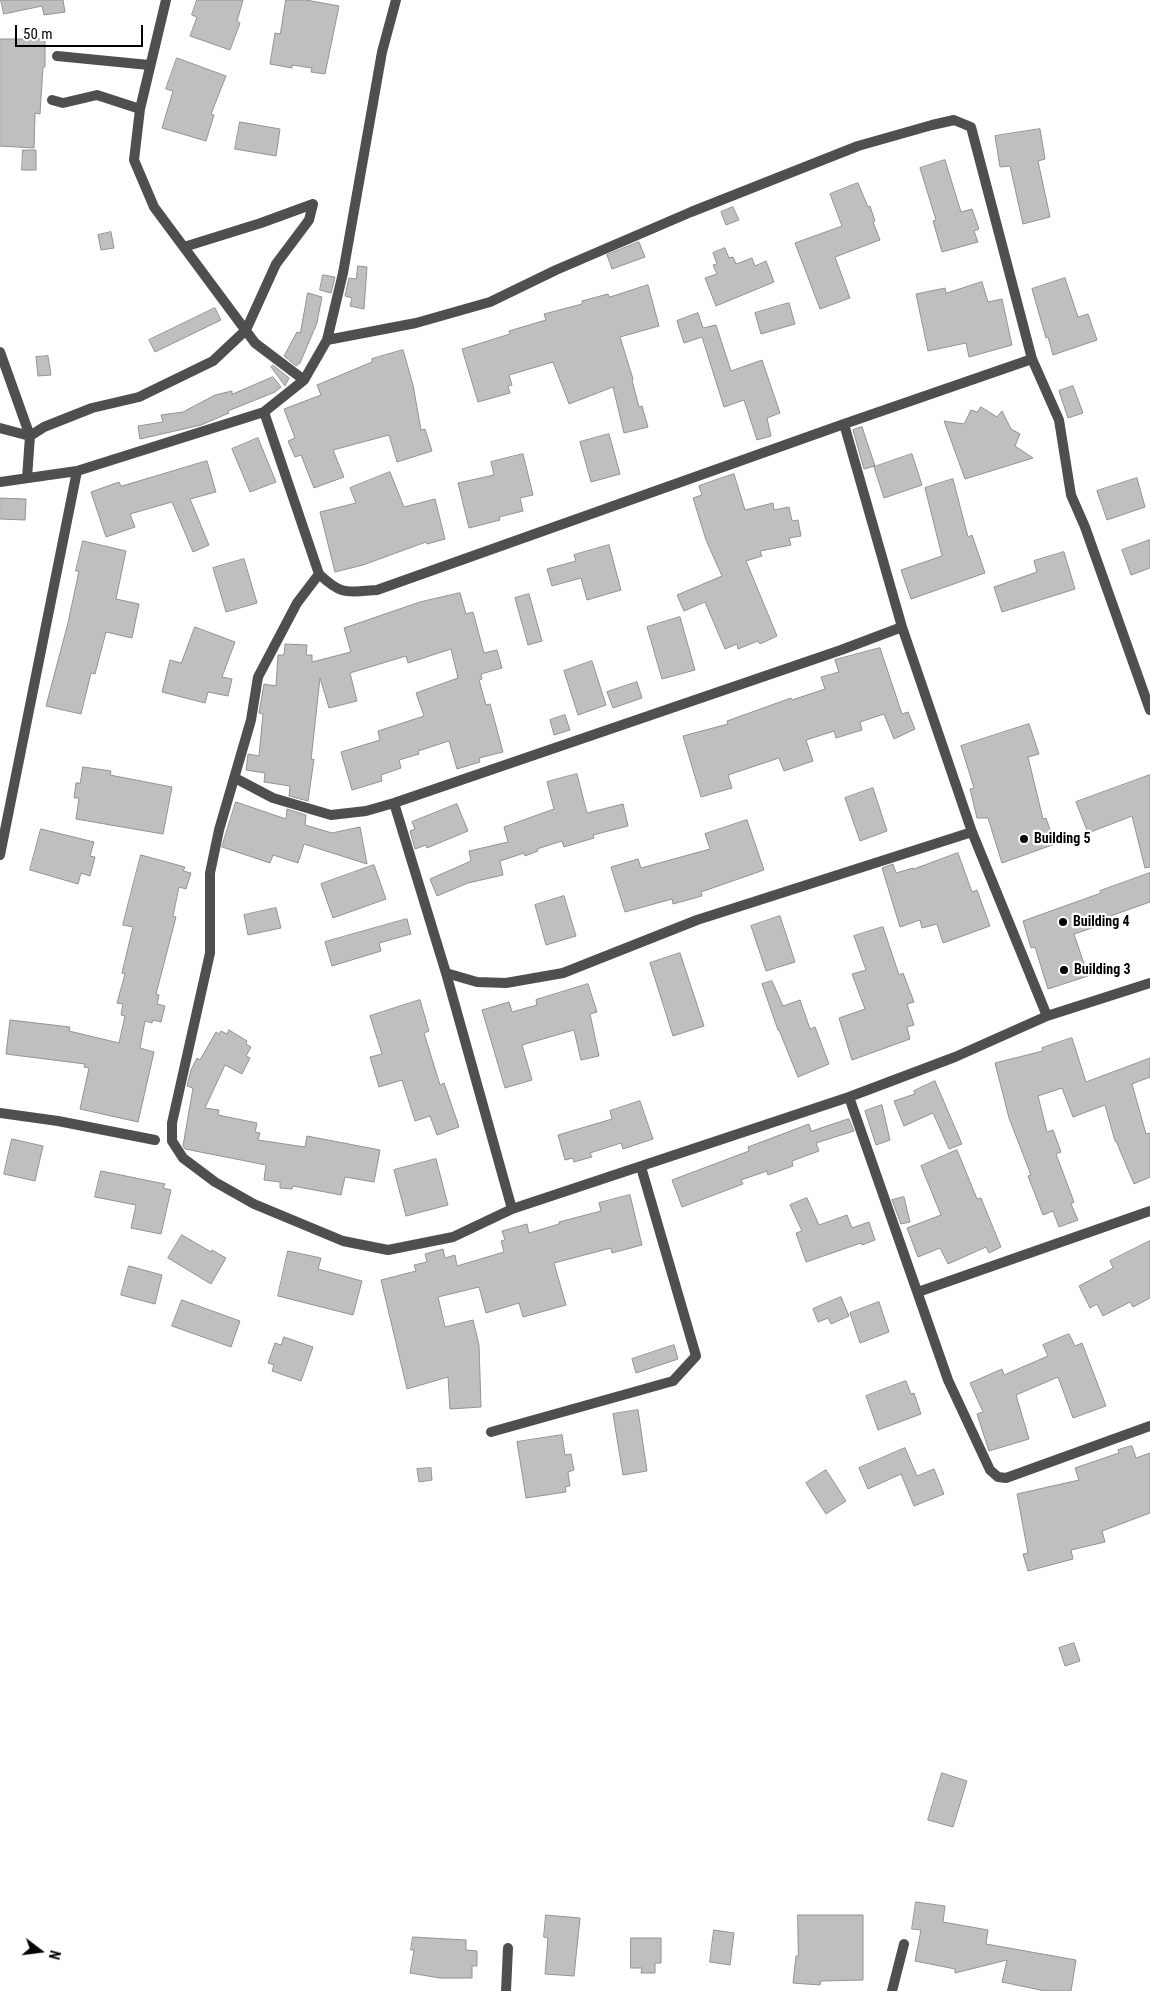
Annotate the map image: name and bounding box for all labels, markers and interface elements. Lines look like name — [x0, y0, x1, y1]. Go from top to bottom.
scale bar — [18, 15, 145, 47]
text: 50 m — [23, 25, 53, 43]
place label: Building 5 — [1034, 831, 1090, 847]
marker: Building 5 — [1018, 833, 1030, 845]
place label: Building 4 — [1073, 914, 1129, 930]
marker: Building 4 — [1057, 916, 1069, 928]
place label: Building 3 — [1074, 962, 1130, 978]
marker: Building 3 — [1058, 964, 1070, 976]
north arrow — [15, 1926, 65, 1976]
text: N — [46, 1949, 63, 1961]

